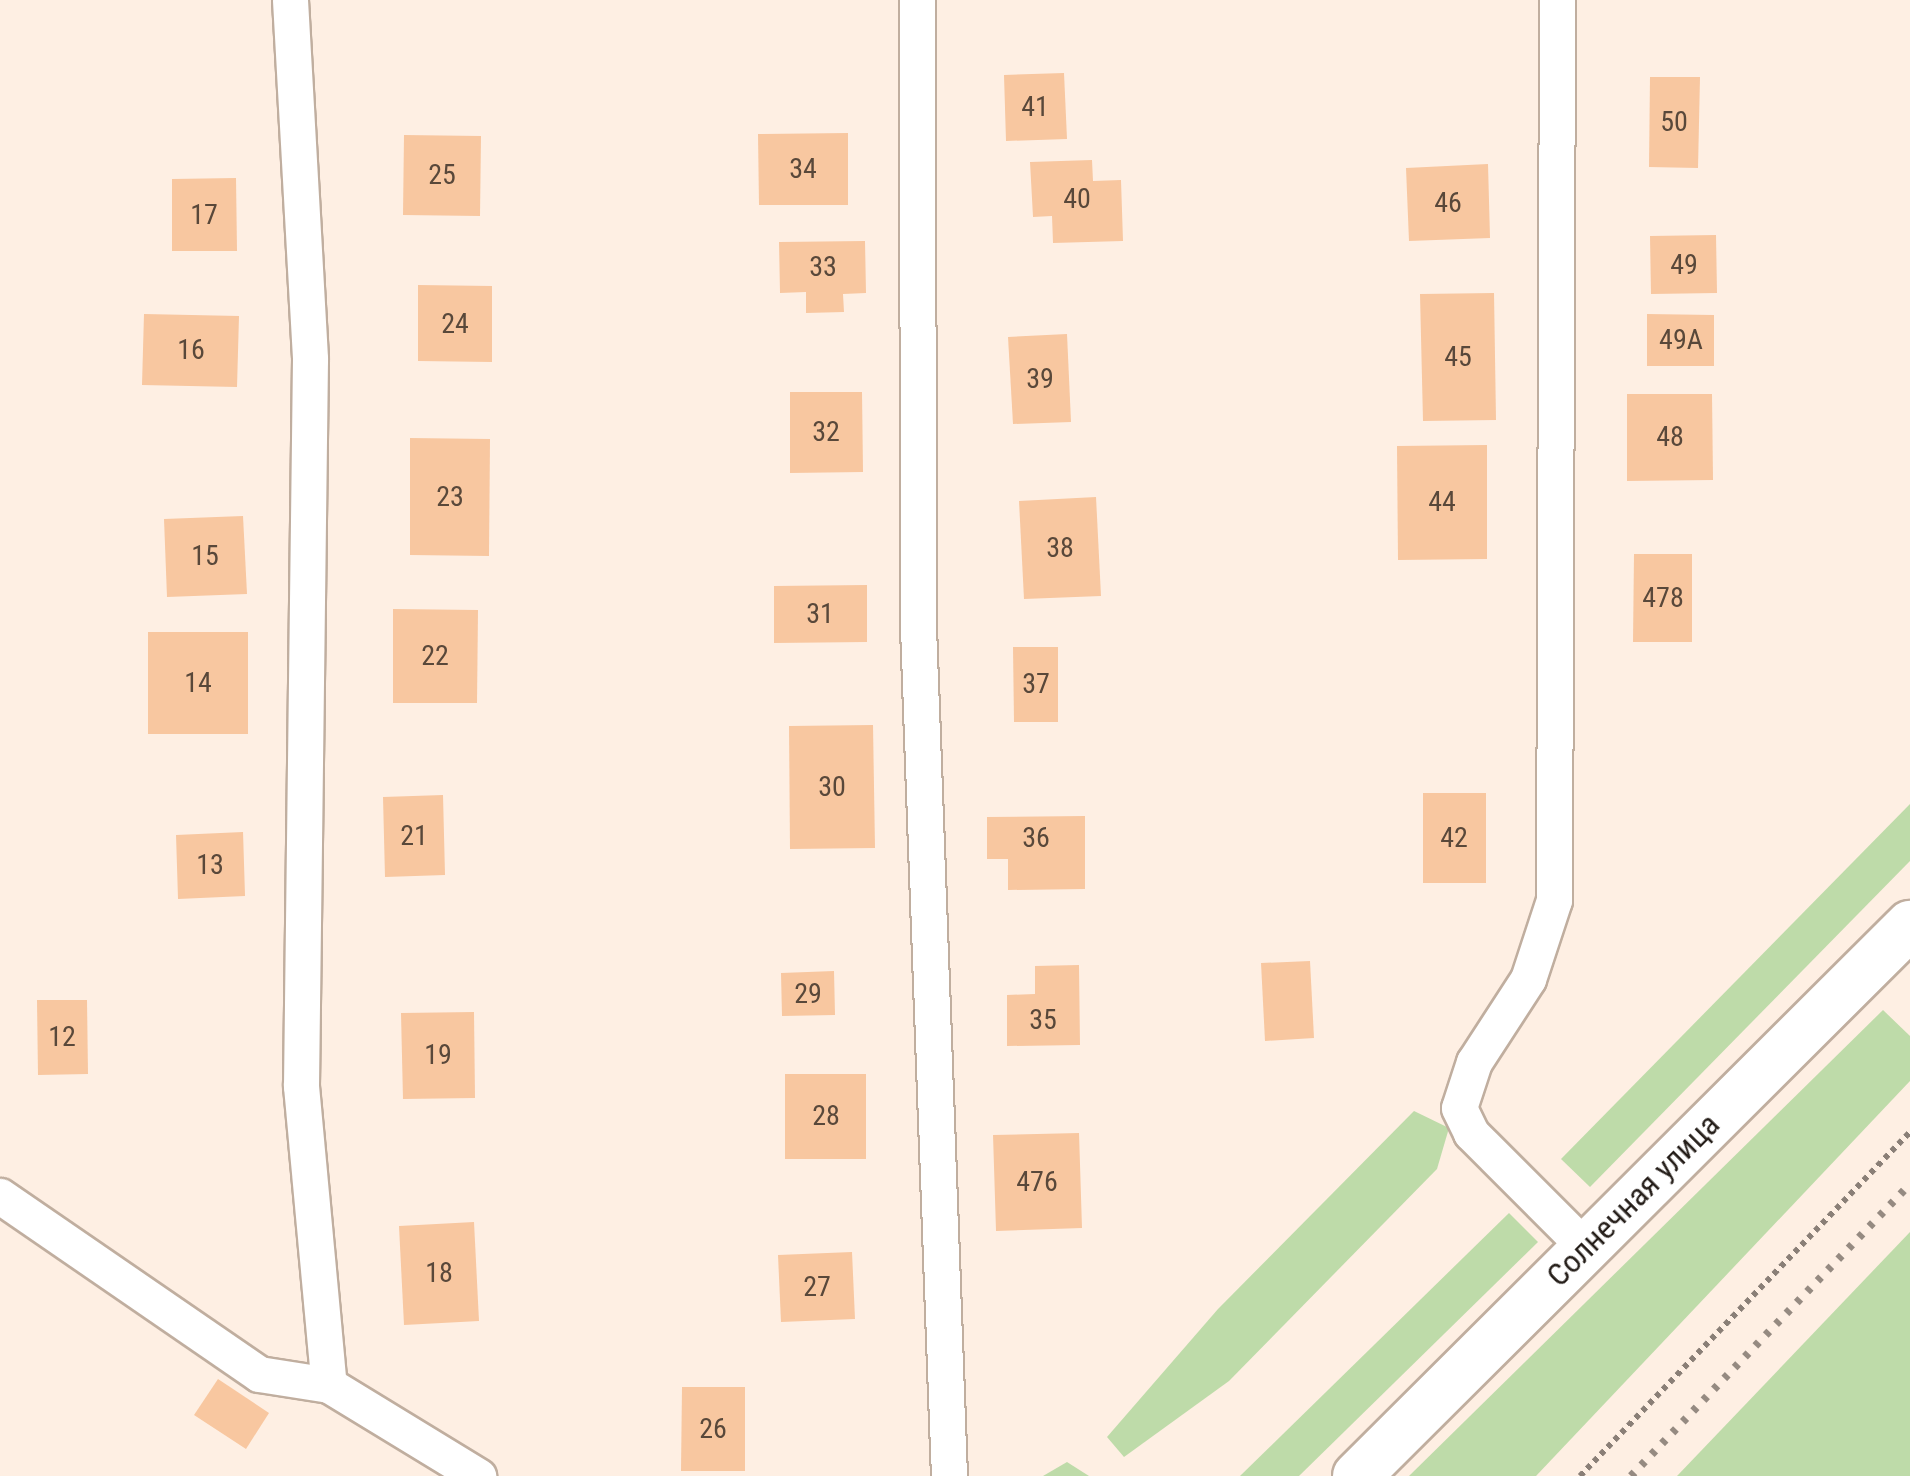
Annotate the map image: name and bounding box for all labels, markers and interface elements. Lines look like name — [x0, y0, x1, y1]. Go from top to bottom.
house number: 41 — [1021, 90, 1049, 124]
house number: 50 — [1660, 105, 1688, 139]
house number: 34 — [789, 152, 817, 186]
house number: 25 — [428, 158, 456, 192]
house number: 40 — [1063, 182, 1091, 216]
house number: 46 — [1434, 186, 1462, 220]
house number: 17 — [190, 198, 218, 232]
house number: 49 — [1670, 248, 1698, 282]
house number: 33 — [809, 250, 837, 284]
house number: 24 — [441, 307, 469, 341]
house number: 49А — [1659, 323, 1703, 357]
house number: 16 — [177, 333, 205, 367]
house number: 45 — [1444, 340, 1472, 374]
house number: 39 — [1026, 362, 1054, 396]
house number: 32 — [812, 415, 840, 449]
house number: 48 — [1656, 420, 1684, 454]
house number: 23 — [436, 480, 464, 514]
house number: 44 — [1428, 485, 1456, 519]
house number: 38 — [1046, 531, 1074, 565]
house number: 15 — [191, 539, 219, 573]
house number: 478 — [1642, 581, 1684, 615]
house number: 31 — [806, 597, 834, 631]
house number: 22 — [421, 639, 449, 673]
house number: 14 — [184, 666, 212, 700]
house number: 37 — [1022, 667, 1050, 701]
house number: 30 — [818, 770, 846, 804]
house number: 21 — [400, 819, 428, 853]
house number: 36 — [1022, 821, 1050, 855]
house number: 42 — [1440, 821, 1468, 855]
house number: 13 — [196, 848, 224, 882]
house number: 29 — [794, 977, 822, 1011]
house number: 35 — [1029, 1003, 1057, 1037]
house number: 12 — [48, 1020, 76, 1054]
house number: 19 — [424, 1038, 452, 1072]
house number: 28 — [812, 1099, 840, 1133]
street label: Солнечная улица — [1539, 1106, 1727, 1294]
house number: 476 — [1016, 1165, 1058, 1199]
house number: 18 — [425, 1256, 453, 1290]
house number: 27 — [803, 1270, 831, 1304]
house number: 26 — [699, 1412, 727, 1446]

